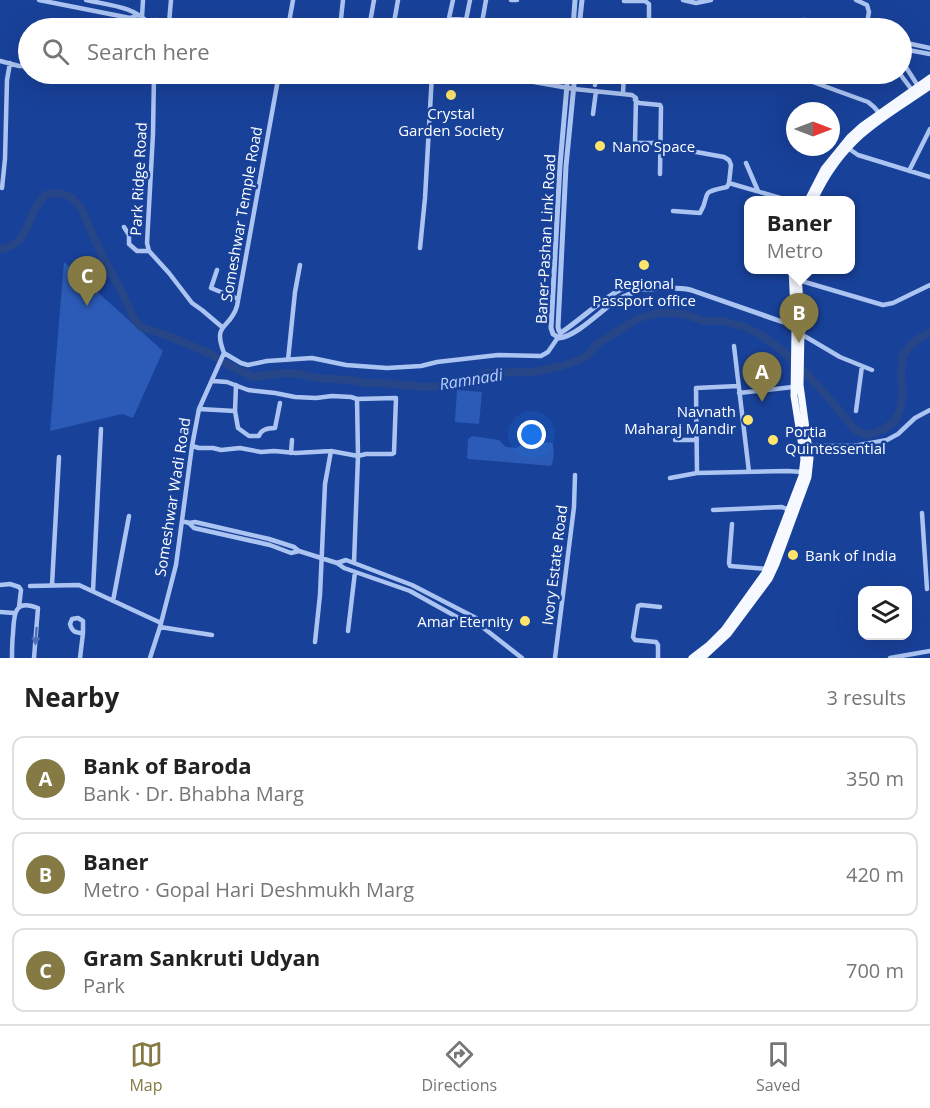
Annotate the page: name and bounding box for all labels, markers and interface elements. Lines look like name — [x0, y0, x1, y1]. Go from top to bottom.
search box — [18, 18, 912, 84]
icon: search — [39, 35, 72, 68]
text: Search here — [87, 36, 210, 66]
marker: Crystal Garden Society — [444, 88, 458, 102]
north arrow — [786, 102, 840, 156]
place label: Crystal Garden Society — [398, 103, 504, 140]
street label: Park Ridge Road — [125, 122, 151, 236]
street label: Someshwar Temple Road — [216, 125, 266, 303]
place label: Nano Space — [612, 136, 695, 156]
marker: Nano Space — [593, 139, 607, 153]
street label: Baner-Pashan Link Road — [531, 154, 559, 324]
popup — [744, 196, 855, 274]
text: Baner — [767, 207, 832, 237]
text: Metro — [767, 237, 823, 264]
pin: C — [68, 256, 106, 306]
marker: Regional Passport office — [637, 258, 651, 272]
place label: Regional Passport office — [592, 273, 696, 310]
pin: B — [780, 294, 818, 343]
pin: A — [742, 352, 782, 402]
water label: Ramnadi — [438, 363, 505, 395]
place label: Navnath Maharaj Mandir — [624, 401, 736, 438]
marker: Navnath Maharaj Mandir — [741, 413, 755, 427]
street label: Someshwar Wadi Road — [150, 416, 194, 578]
your location — [517, 420, 546, 449]
place label: Portia Quintessential — [785, 421, 886, 458]
marker: Portia Quintessential — [766, 433, 780, 447]
street label: Ivory Estate Road — [537, 504, 571, 626]
place label: Bank of India — [805, 545, 897, 565]
marker: Bank of India — [786, 548, 800, 562]
map controls — [858, 586, 912, 640]
button: layers — [858, 586, 912, 640]
place label: Amar Eternity — [417, 611, 513, 631]
marker: Amar Eternity — [518, 614, 532, 628]
one-way arrow — [31, 627, 41, 646]
text: Nearby — [24, 679, 119, 715]
text: 3 results — [826, 684, 906, 711]
text: Bank of Baroda — [83, 750, 252, 780]
text: A — [39, 765, 52, 792]
text: 350 m — [846, 765, 904, 792]
text: Bank · Dr. Bhabha Marg — [83, 780, 304, 807]
text: Baner — [83, 846, 149, 876]
text: B — [39, 861, 52, 888]
text: 420 m — [846, 861, 904, 888]
text: Metro · Gopal Hari Deshmukh Marg — [83, 876, 414, 903]
text: Gram Sankruti Udyan — [83, 942, 320, 972]
text: C — [39, 957, 52, 984]
text: 700 m — [846, 957, 904, 984]
text: Park — [83, 972, 125, 999]
tab: Map — [129, 1038, 163, 1096]
tab: Directions — [421, 1038, 497, 1096]
tab: Saved — [756, 1038, 801, 1096]

